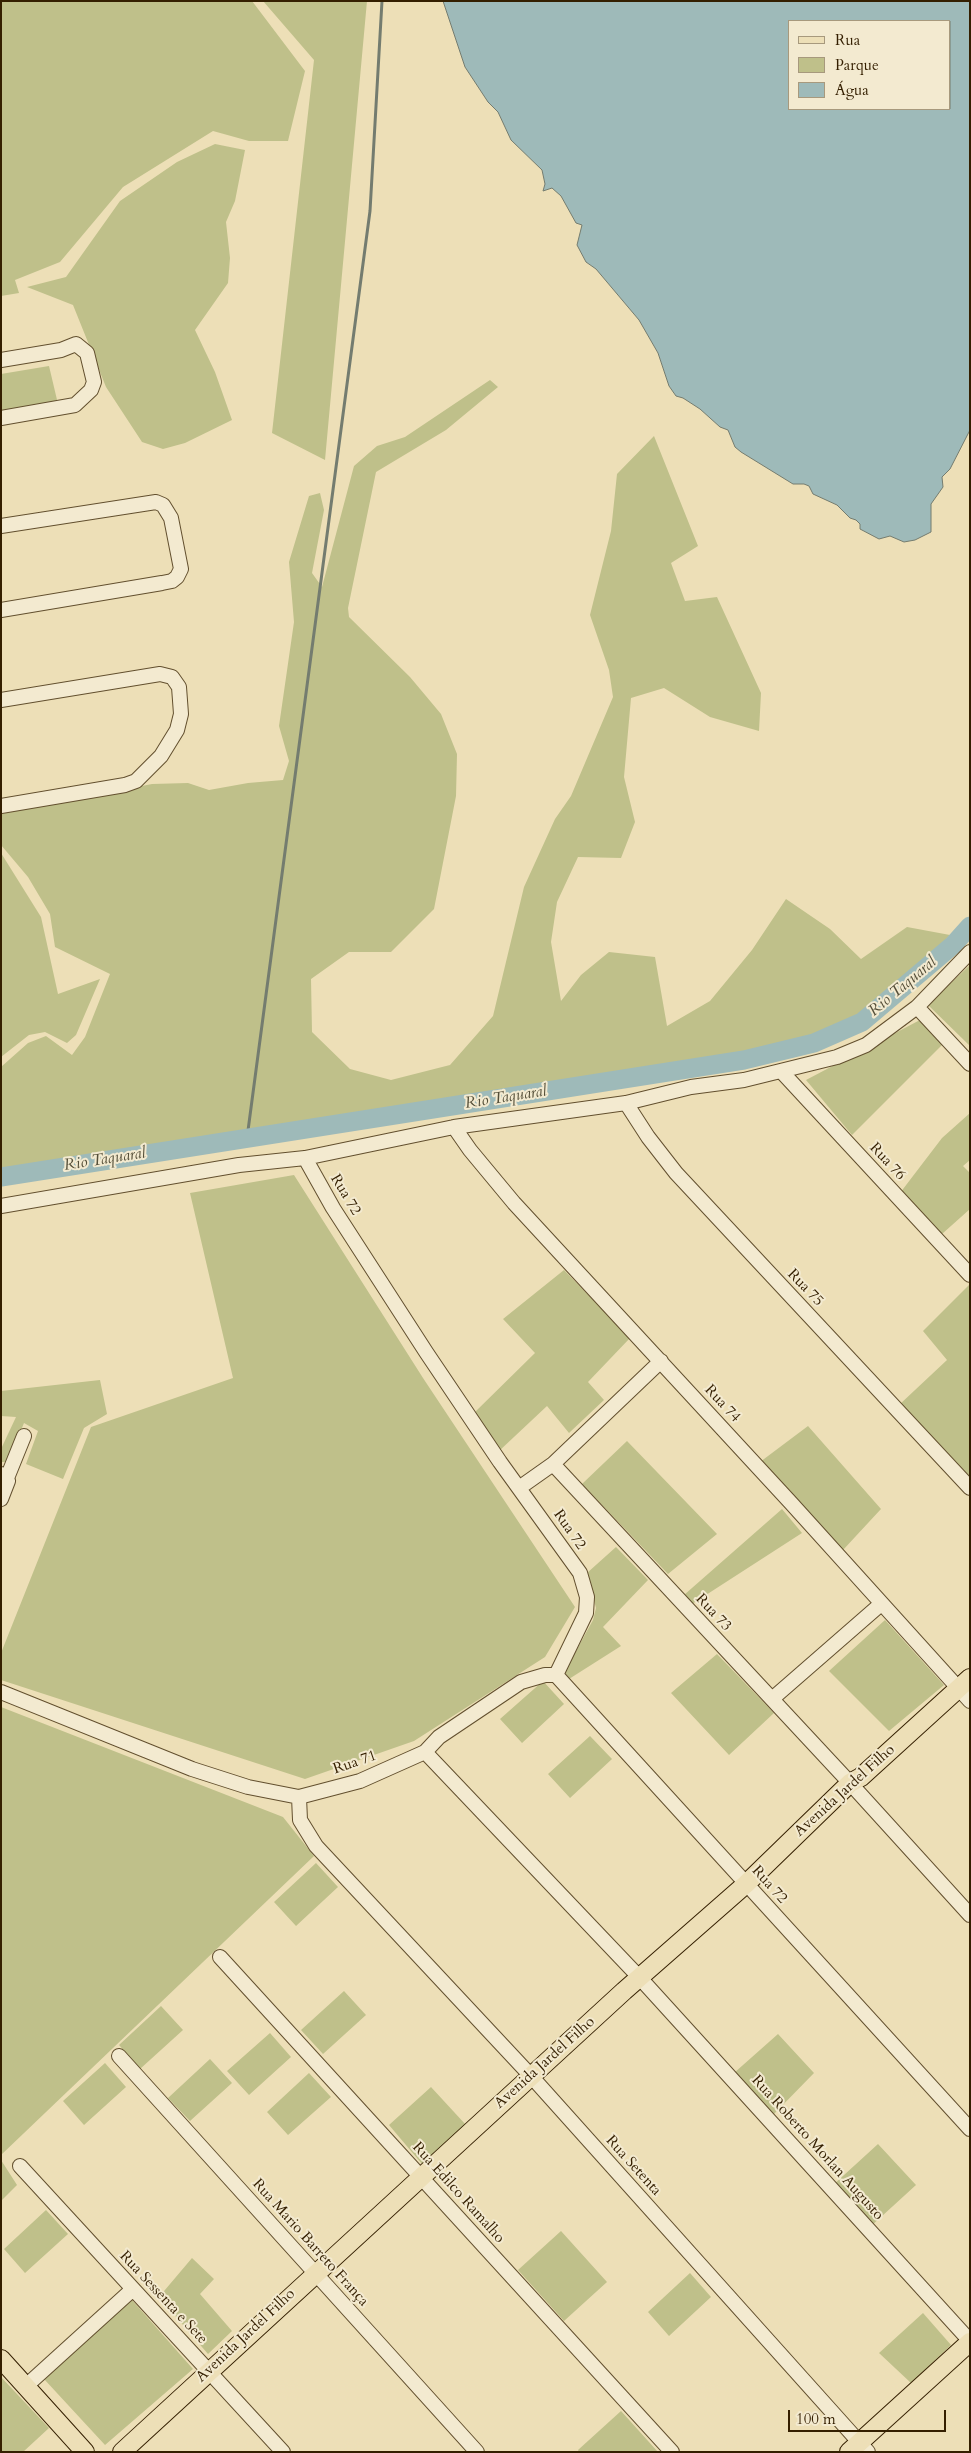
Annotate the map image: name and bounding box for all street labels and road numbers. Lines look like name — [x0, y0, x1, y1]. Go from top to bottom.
street label: Rua 76 — [865, 1140, 909, 1184]
street label: Rua 72 — [326, 1171, 364, 1219]
street label: Rua 75 — [783, 1266, 827, 1310]
street label: Rua 74 — [700, 1382, 744, 1426]
street label: Rua 72 — [549, 1507, 589, 1553]
street label: Rua 73 — [691, 1591, 735, 1635]
street label: Avenida Jardel Filho — [791, 1741, 899, 1841]
street label: Rua 71 — [331, 1747, 379, 1779]
street label: Rua 72 — [747, 1862, 791, 1908]
street label: Avenida Jardel Filho — [491, 2013, 599, 2113]
street label: Rua Roberto Morlan Augusto — [747, 2072, 887, 2224]
street label: Rua Setenta — [601, 2132, 665, 2200]
street label: Rua Edilco Ramalho — [408, 2139, 508, 2247]
street label: Rua Mario Barreto França — [248, 2176, 372, 2310]
street label: Rua Sessenta e Sete — [115, 2248, 211, 2348]
street label: Avenida Jardel Filho — [193, 2285, 299, 2387]

